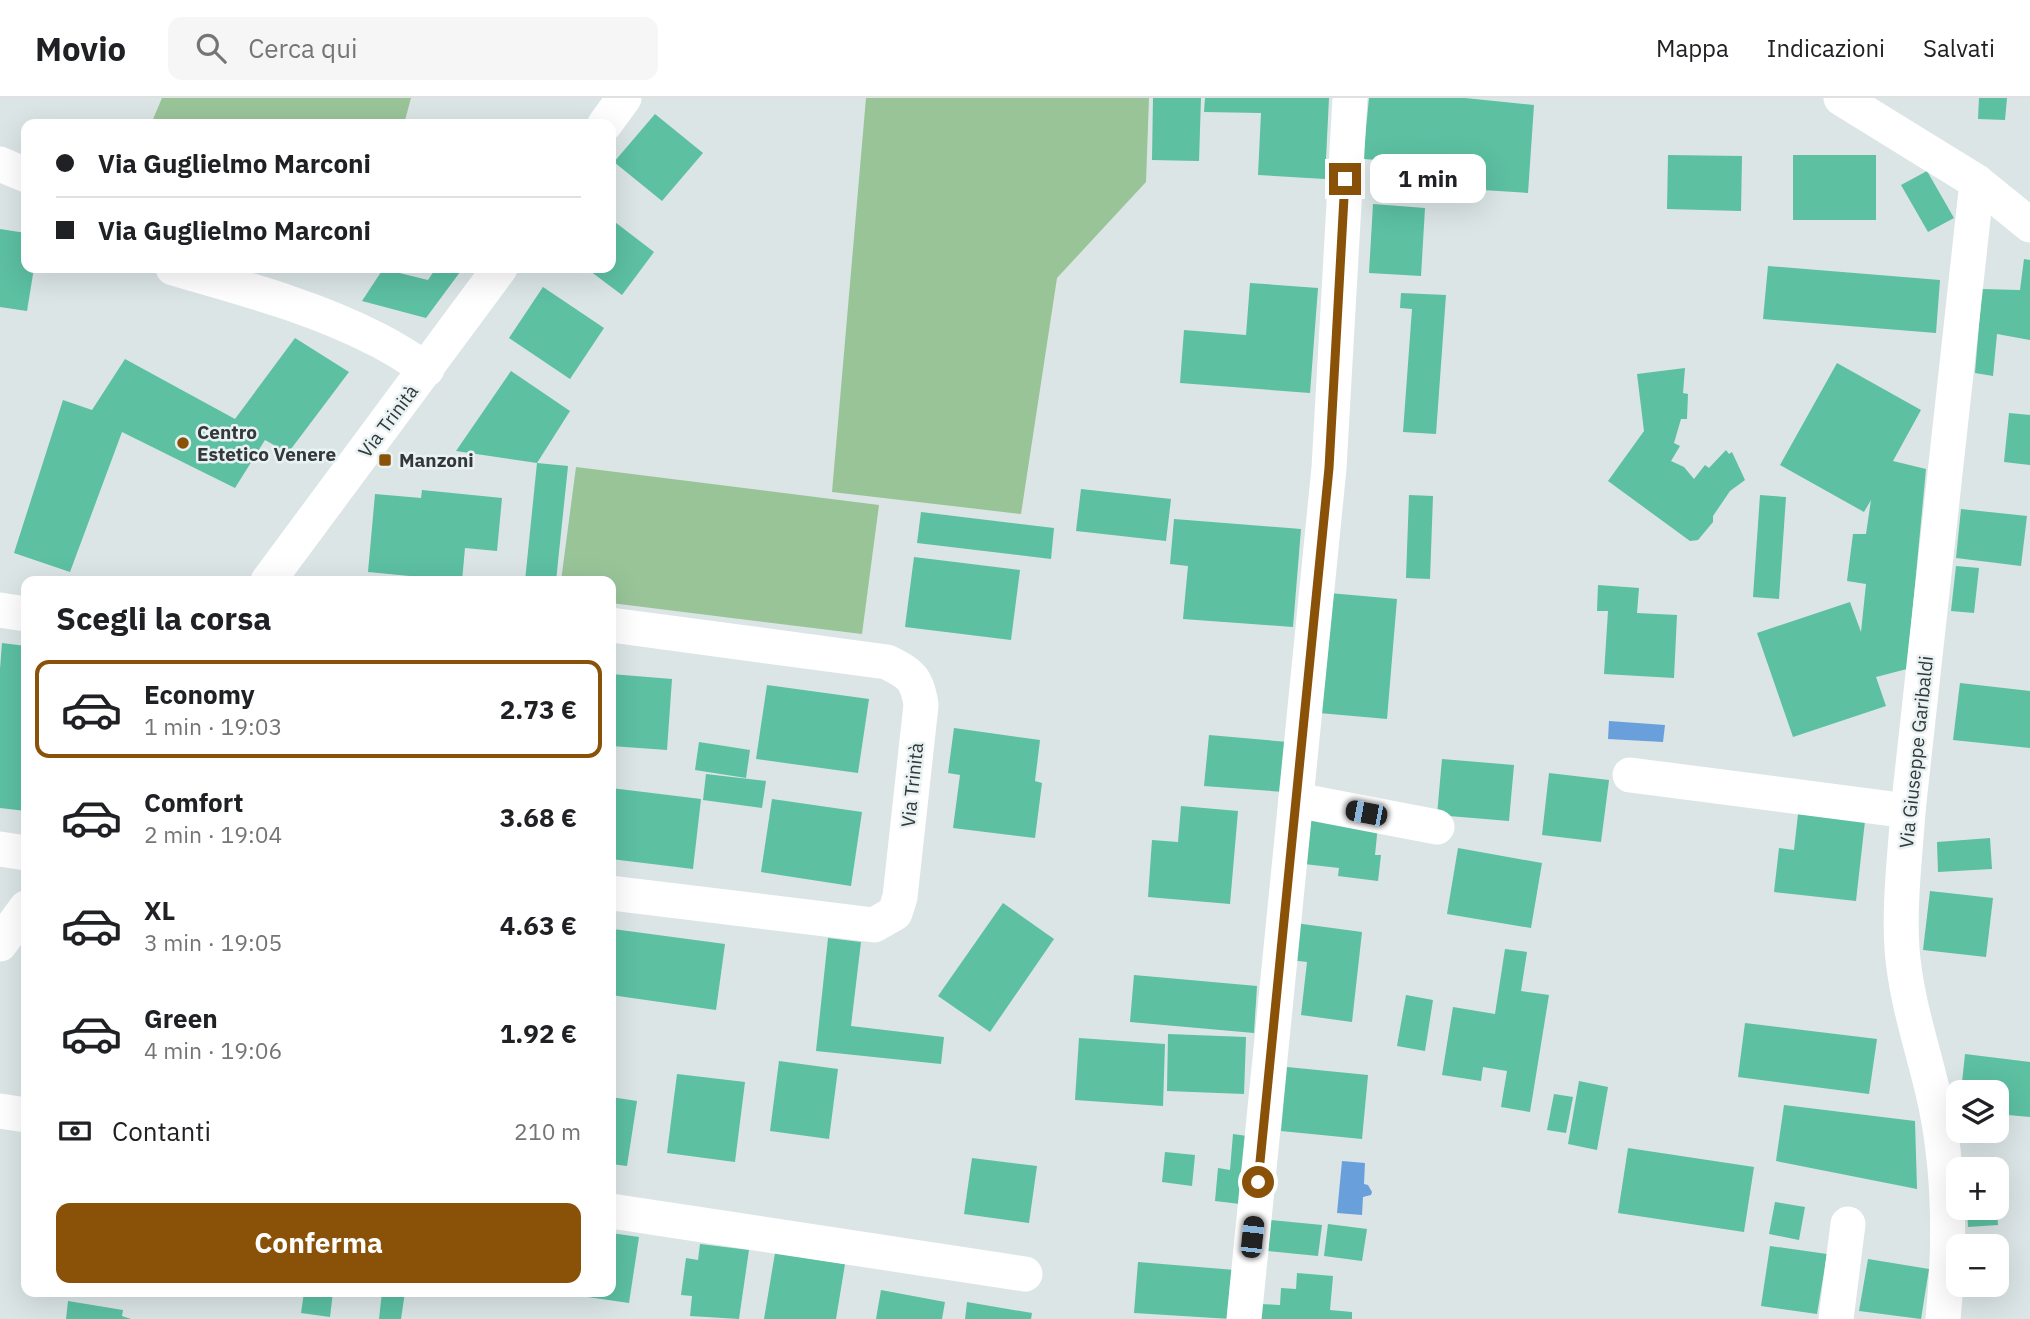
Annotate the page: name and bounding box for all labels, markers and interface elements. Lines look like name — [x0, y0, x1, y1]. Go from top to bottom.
search box — [168, 17, 658, 80]
text: Movio — [35, 27, 126, 70]
icon: search — [192, 29, 230, 67]
text: Cerca qui — [248, 31, 357, 65]
text: Mappa — [1656, 32, 1729, 64]
text: Indicazioni — [1767, 32, 1885, 64]
text: Salvati — [1923, 32, 1995, 64]
text: Via Guglielmo Marconi — [98, 146, 371, 180]
callout: 1 min — [1370, 154, 1485, 204]
route end — [1329, 163, 1361, 195]
text: 1 min — [1398, 163, 1458, 193]
text: Via Guglielmo Marconi — [98, 213, 371, 247]
street label: Via Trinità — [353, 380, 423, 462]
place label: Centro Estetico Venere — [197, 420, 336, 466]
marker: Centro Estetico Venere — [175, 435, 191, 451]
place label: Manzoni — [399, 448, 474, 472]
marker: Manzoni — [377, 452, 393, 468]
text: Scegli la corsa — [56, 597, 272, 639]
street label: Via Giuseppe Garibaldi — [1894, 655, 1938, 849]
text: Economy — [144, 677, 255, 711]
icon: car — [60, 678, 123, 741]
text: 2.73 € — [500, 692, 577, 726]
text: 1 min · 19:03 — [144, 711, 282, 741]
street label: Via Trinità — [896, 741, 928, 829]
text: Comfort — [144, 785, 243, 819]
icon: car — [60, 786, 123, 849]
car — [1344, 799, 1389, 827]
text: 3.68 € — [500, 800, 577, 834]
text: 2 min · 19:04 — [144, 819, 282, 849]
text: XL — [144, 893, 175, 927]
icon: car — [60, 894, 123, 957]
text: 4.63 € — [500, 908, 577, 942]
text: 3 min · 19:05 — [144, 927, 282, 957]
text: Green — [144, 1001, 218, 1035]
icon: car — [60, 1002, 123, 1065]
text: 1.92 € — [500, 1016, 577, 1050]
text: 4 min · 19:06 — [144, 1035, 282, 1065]
map controls — [1946, 1080, 2009, 1297]
button: layers — [1946, 1080, 2009, 1143]
icon: cash — [56, 1112, 94, 1150]
text: Contanti — [112, 1114, 211, 1148]
text: 210 m — [514, 1116, 581, 1146]
button: + — [1946, 1157, 2009, 1220]
route start — [1242, 1166, 1274, 1198]
button: Conferma — [56, 1203, 581, 1283]
car — [1240, 1215, 1265, 1259]
button: − — [1946, 1234, 2009, 1297]

